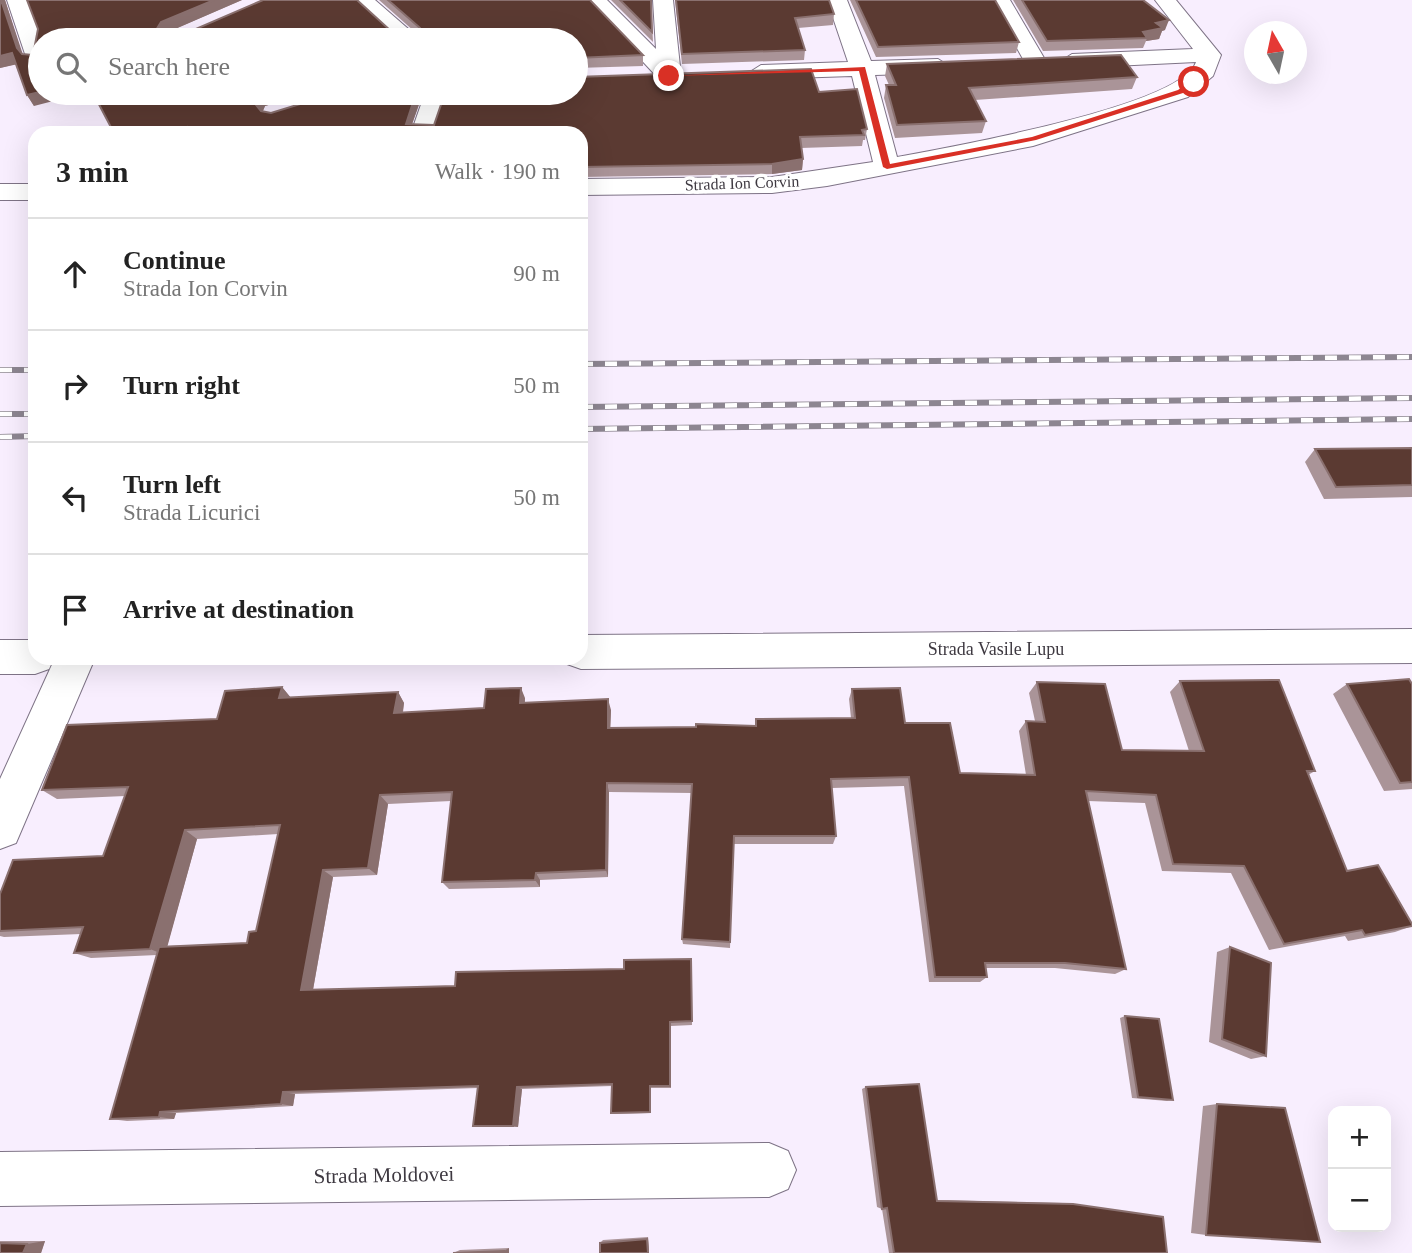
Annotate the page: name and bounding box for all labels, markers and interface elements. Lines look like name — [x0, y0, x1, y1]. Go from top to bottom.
north arrow — [1244, 21, 1307, 84]
search box — [28, 28, 588, 105]
icon: search — [52, 48, 90, 86]
text: Search here — [108, 52, 230, 81]
route end — [653, 60, 684, 91]
route start — [1178, 66, 1209, 97]
text: 3 min — [56, 155, 129, 188]
text: Walk · 190 m — [435, 159, 560, 184]
street label: Strada Ion Corvin — [684, 173, 800, 193]
text: Continue — [123, 246, 226, 275]
icon: ahead — [56, 255, 94, 293]
text: 90 m — [513, 261, 560, 286]
text: Strada Ion Corvin — [123, 276, 288, 301]
icon: right — [56, 367, 94, 405]
text: Turn right — [123, 371, 240, 400]
text: 50 m — [513, 373, 560, 398]
text: Turn left — [123, 470, 221, 499]
icon: left — [56, 479, 94, 517]
text: 50 m — [513, 485, 560, 510]
text: Strada Licurici — [123, 500, 260, 525]
icon: arrive — [56, 591, 94, 629]
text: Arrive at destination — [123, 595, 354, 624]
street label: Strada Vasile Lupu — [928, 639, 1064, 659]
map controls — [1328, 1106, 1391, 1232]
button: + — [1328, 1106, 1391, 1169]
street label: Strada Moldovei — [314, 1162, 455, 1188]
button: − — [1328, 1169, 1391, 1232]

